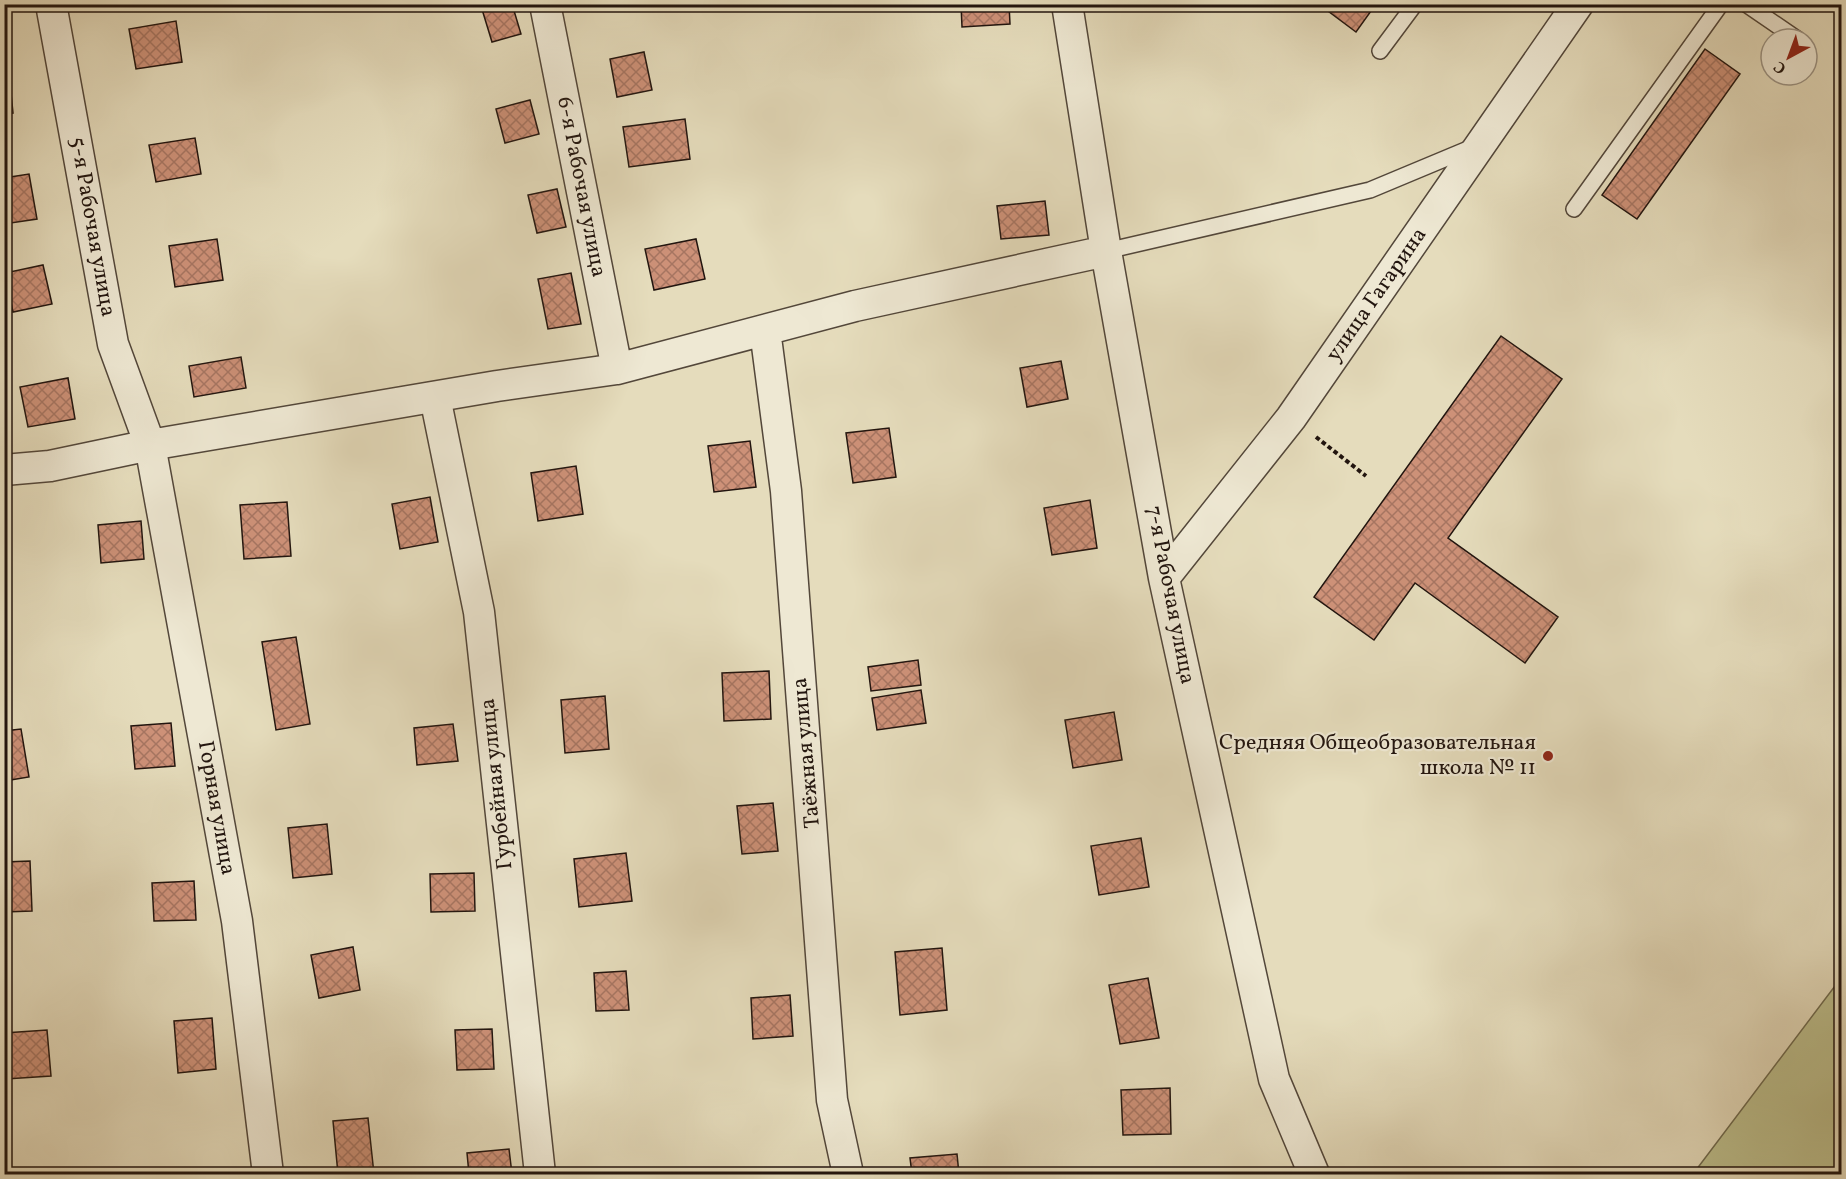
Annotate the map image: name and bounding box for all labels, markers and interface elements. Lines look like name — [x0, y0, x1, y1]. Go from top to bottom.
north arrow — [1759, 27, 1819, 87]
text: С — [1769, 55, 1792, 78]
street label: 6-я Рабочая улица — [548, 94, 614, 280]
street label: 5-я Рабочая улица — [61, 135, 123, 319]
street label: улица Гагарина — [1319, 221, 1435, 369]
street label: 7-я Рабочая улица — [1138, 503, 1203, 687]
street label: Таёжная улица — [785, 676, 829, 830]
street label: Гурбейная улица — [473, 697, 521, 871]
place label: Средняя Общеобразовательная школа № 11 — [1219, 728, 1536, 784]
street label: Горная улица — [189, 738, 243, 878]
marker: Средняя Общеобразовательная школа № 11 — [1541, 749, 1555, 763]

